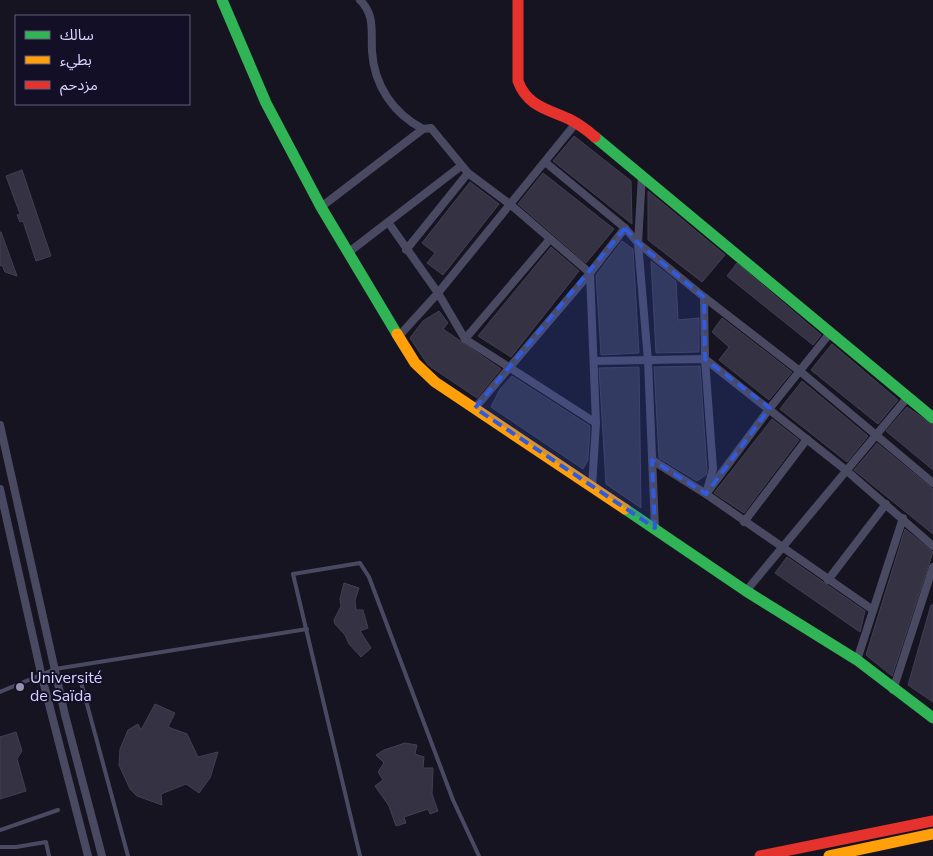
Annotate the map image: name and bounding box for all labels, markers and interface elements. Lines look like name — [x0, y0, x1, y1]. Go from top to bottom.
legend — [15, 15, 190, 105]
text: سالك — [60, 25, 94, 45]
text: بطيء — [60, 50, 92, 71]
text: مزدحم — [60, 75, 98, 96]
place label: Université de Saïda — [30, 667, 102, 707]
marker: Université de Saïda — [14, 681, 26, 693]

